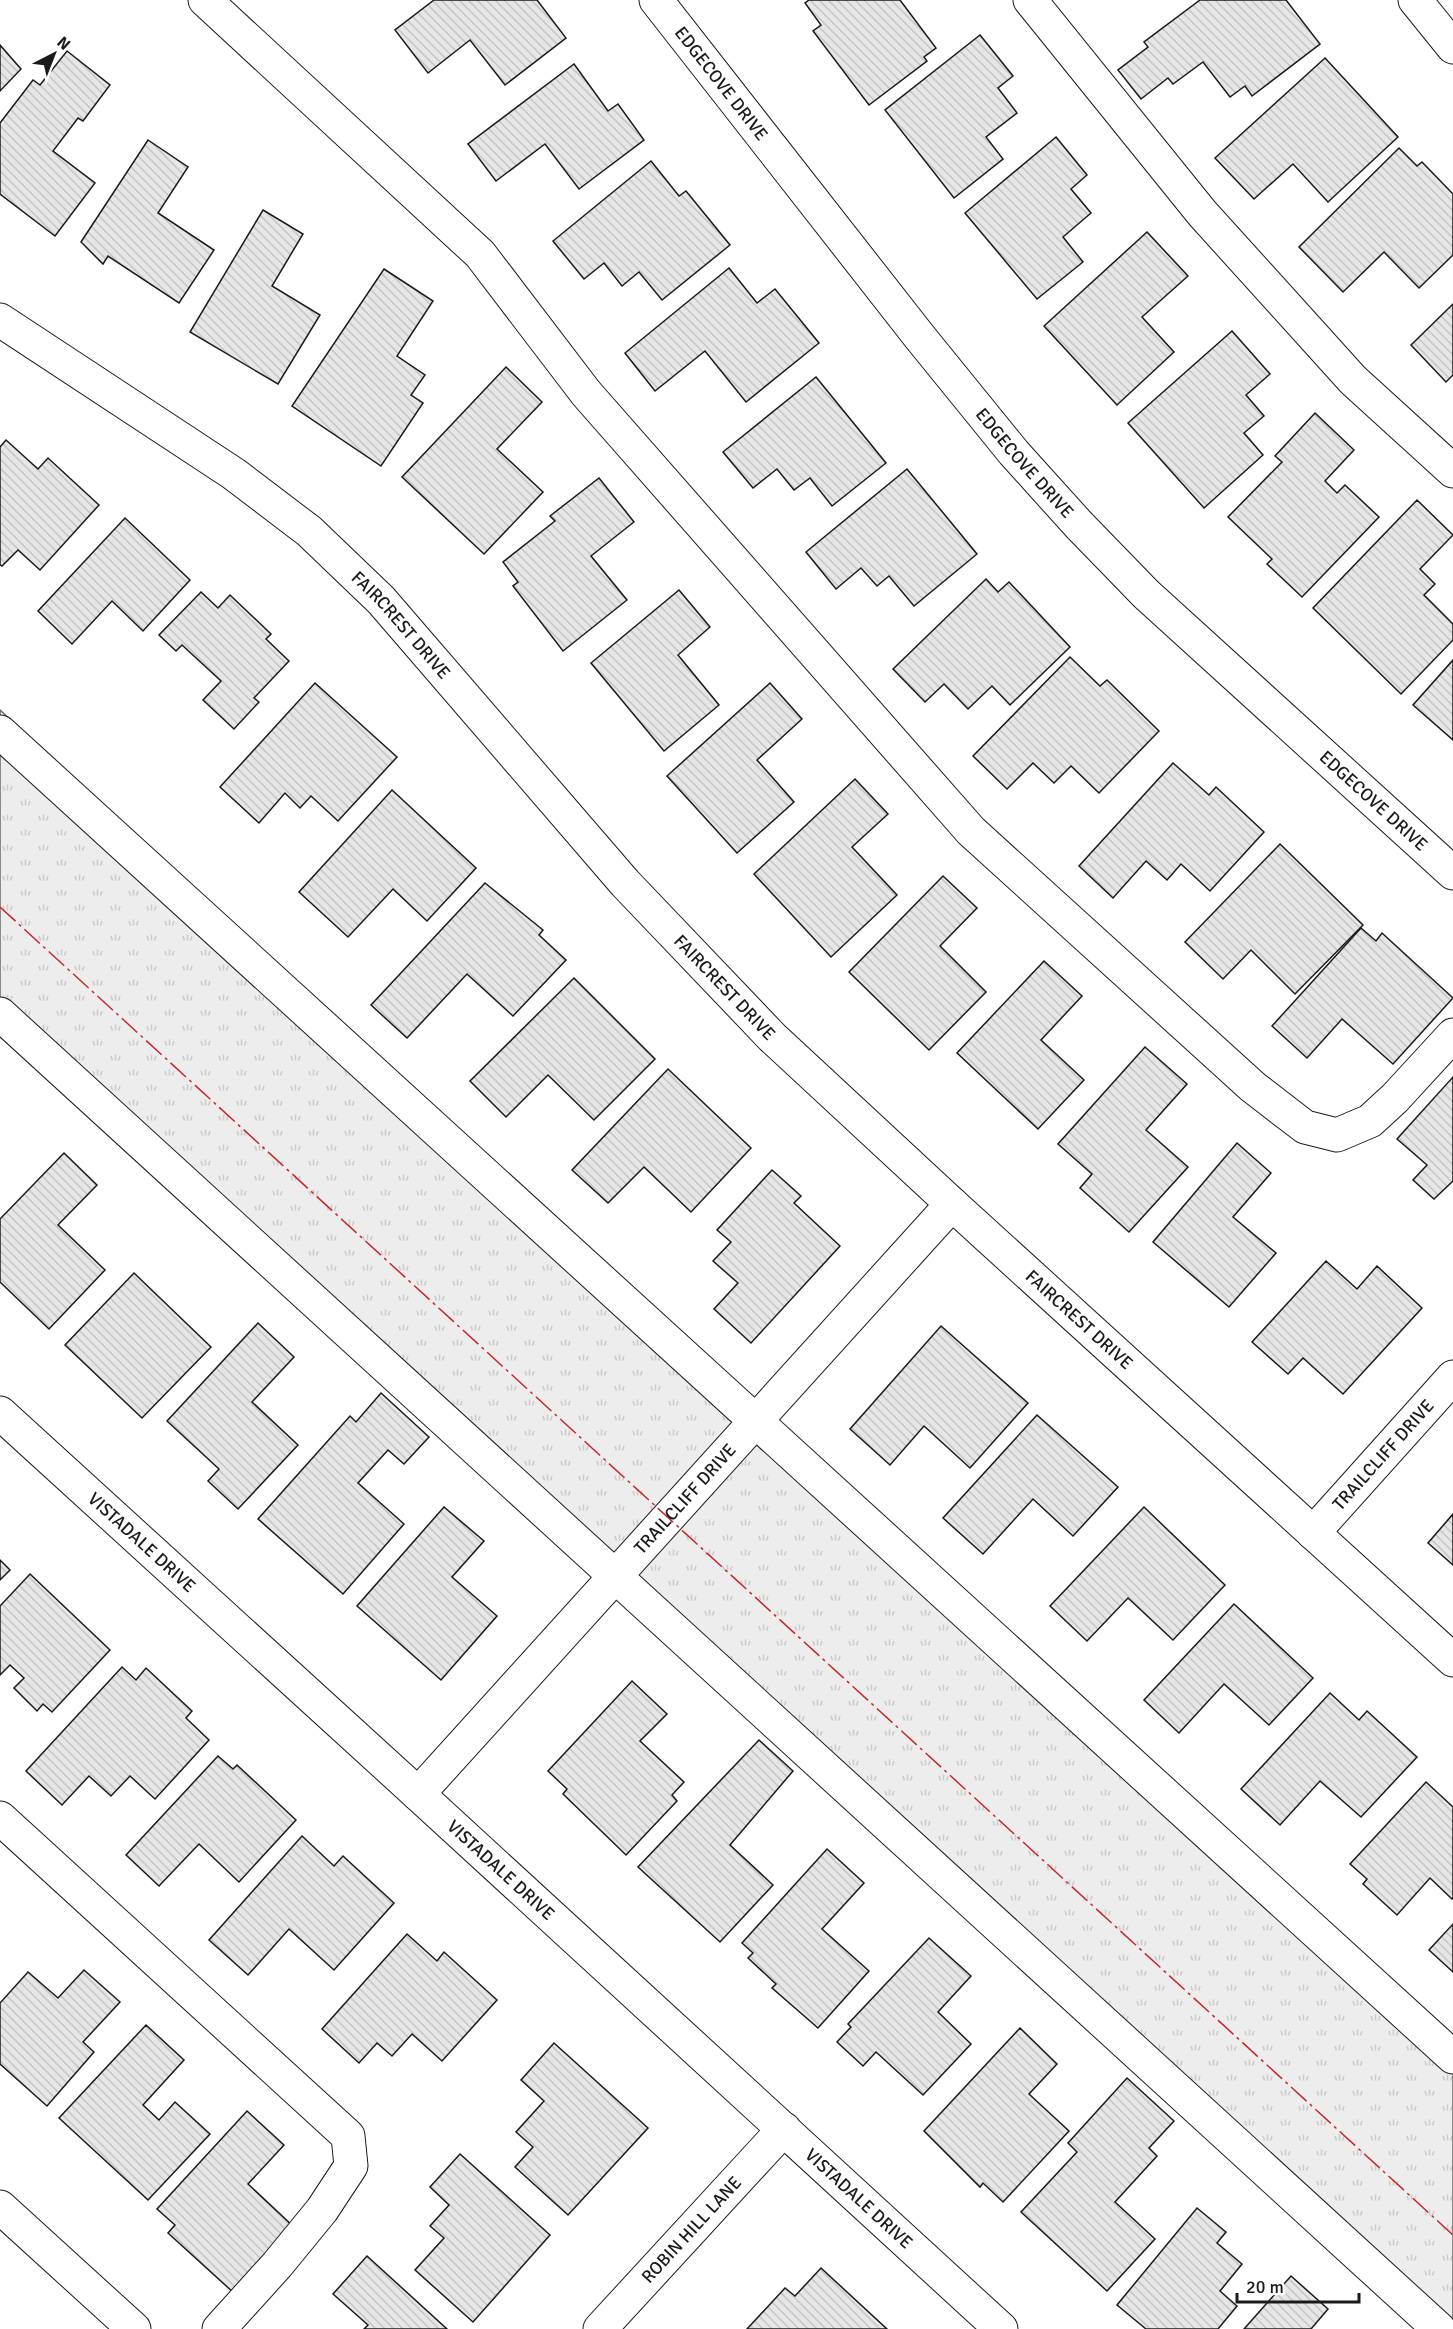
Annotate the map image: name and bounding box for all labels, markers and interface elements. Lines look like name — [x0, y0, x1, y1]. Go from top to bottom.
street label: EDGECOVE DRIVE — [670, 22, 773, 145]
north arrow — [24, 24, 84, 84]
text: N — [53, 32, 74, 55]
street label: EDGECOVE DRIVE — [971, 404, 1078, 523]
street label: FAIRCREST DRIVE — [347, 567, 455, 684]
street label: EDGECOVE DRIVE — [1315, 746, 1432, 856]
street label: FAIRCREST DRIVE — [669, 930, 780, 1045]
street label: FAIRCREST DRIVE — [1021, 1265, 1137, 1374]
street label: TRAILCLIFF DRIVE — [1328, 1395, 1439, 1515]
street label: TRAILCLIFF DRIVE — [629, 1439, 741, 1559]
street label: VISTADALE DRIVE — [83, 1488, 200, 1597]
street label: VISTADALE DRIVE — [443, 1815, 559, 1925]
street label: VISTADALE DRIVE — [801, 2144, 917, 2253]
street label: ROBIN HILL LANE — [637, 2172, 746, 2288]
scale bar — [1237, 2266, 1358, 2304]
text: 20 m — [1246, 2276, 1284, 2298]

